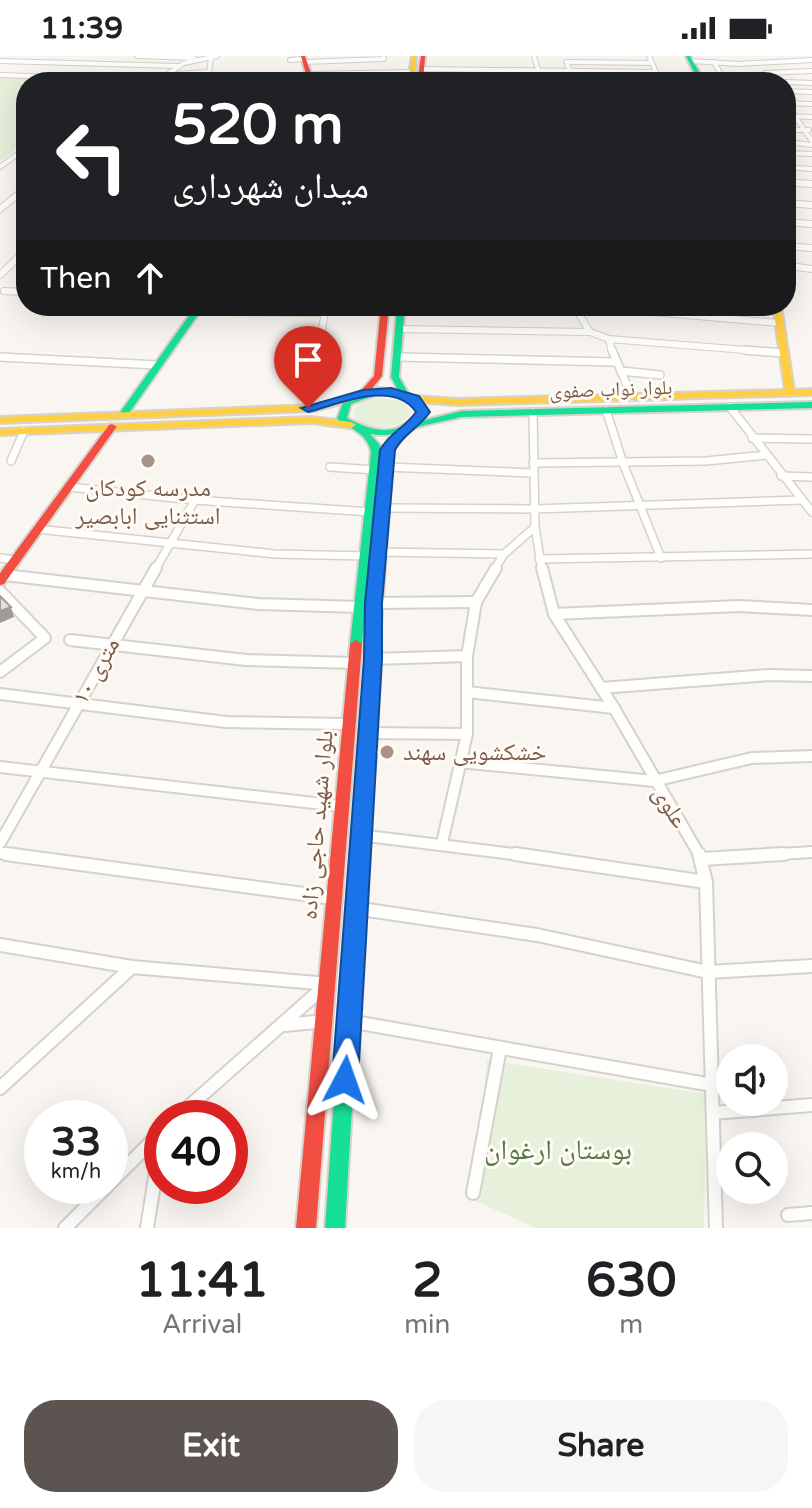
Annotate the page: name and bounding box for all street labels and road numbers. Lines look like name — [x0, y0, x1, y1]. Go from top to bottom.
street label: بلوار نواب صفوی — [549, 376, 673, 404]
street label: ۱۰ متری — [66, 633, 126, 709]
street label: بلوار شهید حاجی زاده — [294, 729, 340, 921]
street label: علوی — [646, 781, 694, 833]

